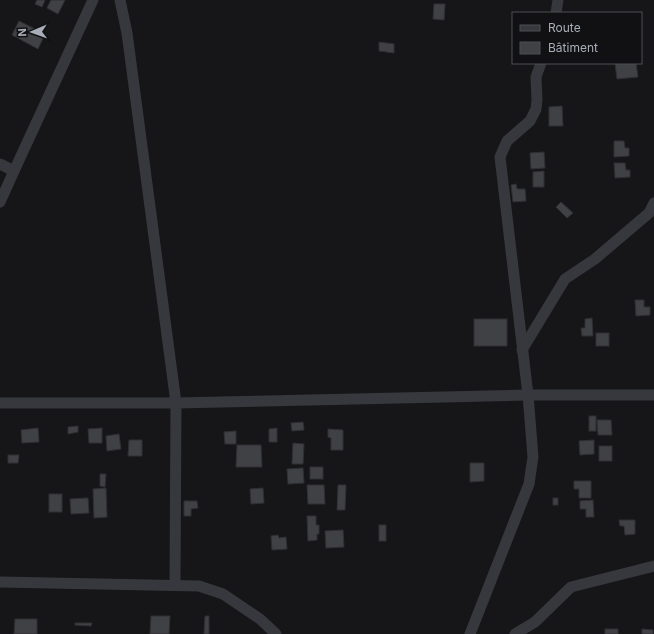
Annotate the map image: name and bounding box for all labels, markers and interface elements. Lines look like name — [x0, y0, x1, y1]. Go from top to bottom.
north arrow — [12, 12, 52, 52]
legend — [512, 12, 642, 64]
text: Route — [548, 20, 581, 35]
text: N — [15, 28, 29, 37]
text: Bâtiment — [548, 40, 598, 55]

